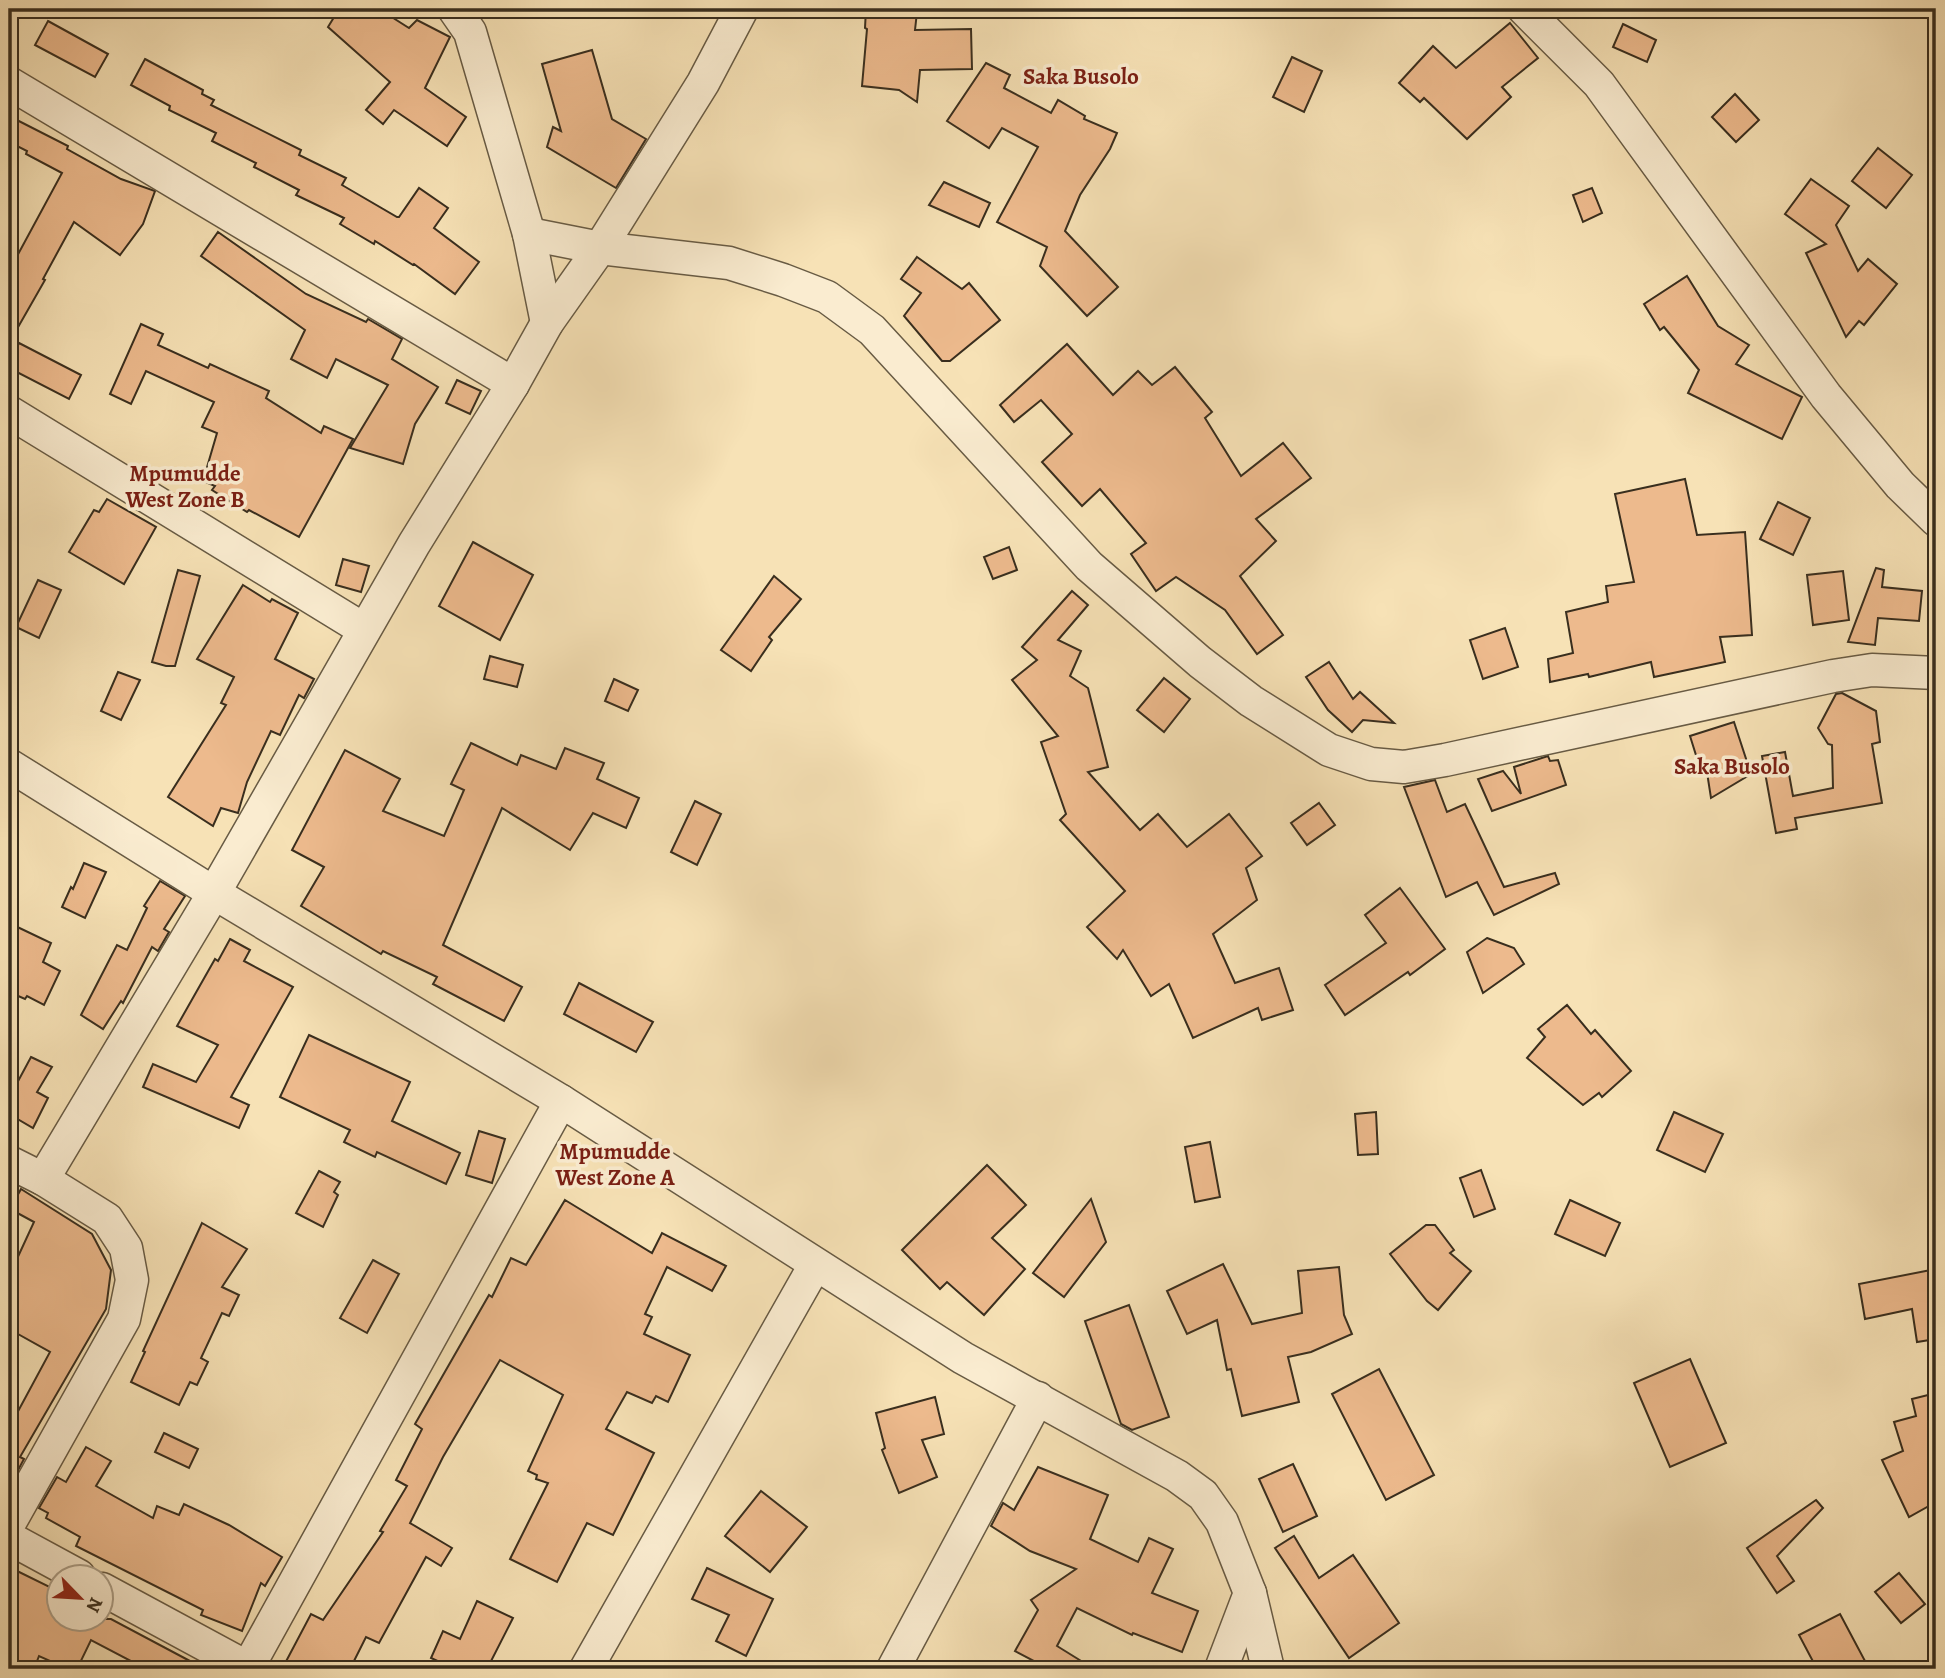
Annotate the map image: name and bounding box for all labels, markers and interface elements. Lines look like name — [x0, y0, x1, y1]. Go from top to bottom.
district label: Saka Busolo — [1023, 61, 1139, 92]
district label: Mpumudde West Zone B — [124, 458, 245, 515]
district label: Saka Busolo — [1674, 751, 1790, 782]
district label: Mpumudde West Zone A — [554, 1136, 675, 1193]
north arrow — [46, 1562, 116, 1632]
text: N — [80, 1593, 109, 1617]

